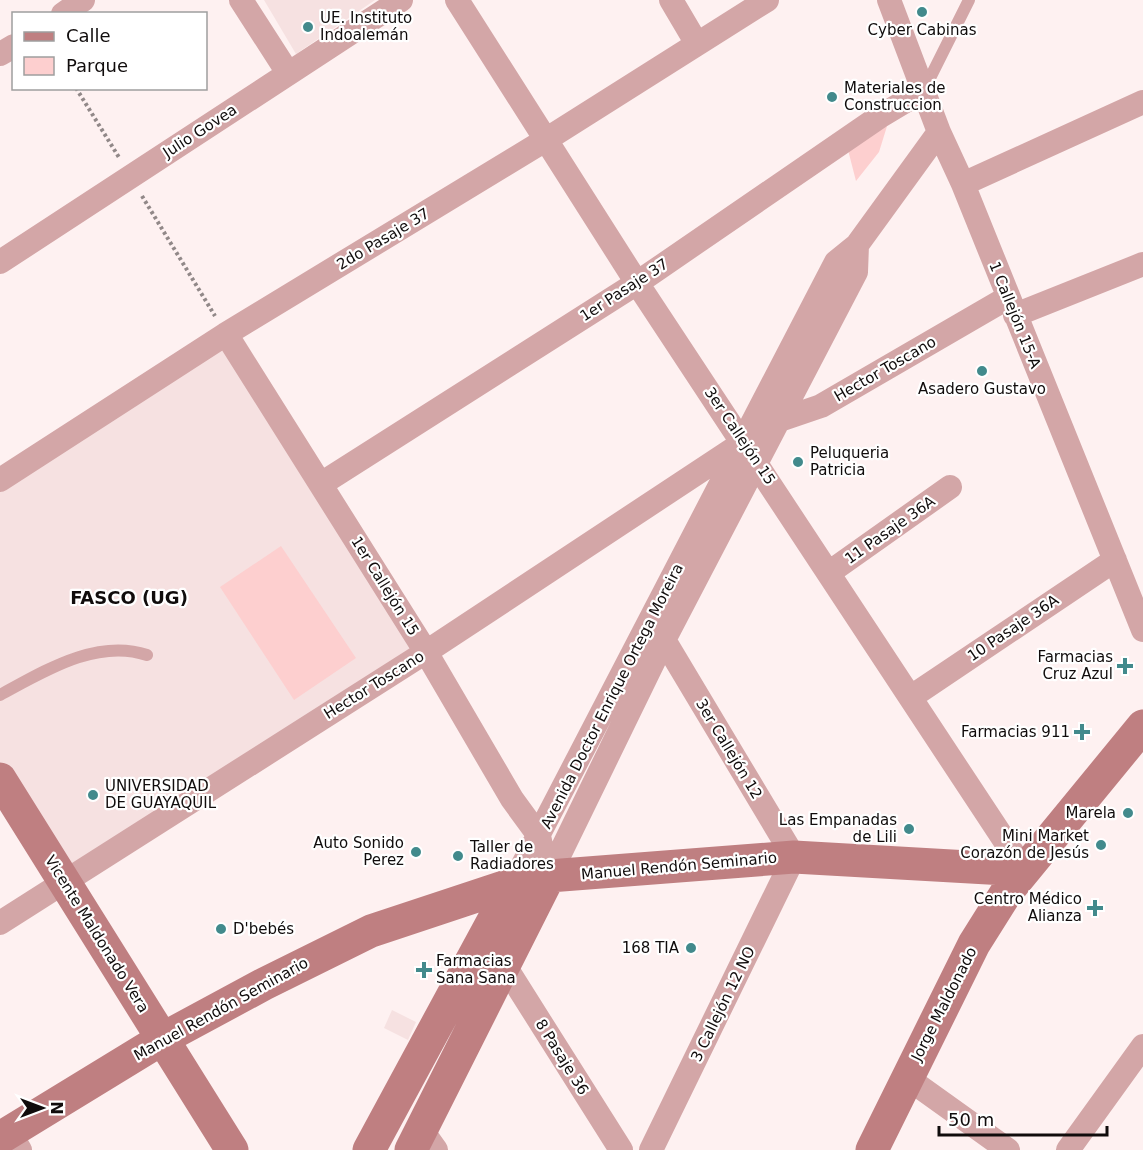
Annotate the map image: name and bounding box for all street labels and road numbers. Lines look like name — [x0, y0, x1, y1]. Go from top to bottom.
street label: Julio Govea — [159, 100, 240, 162]
street label: 2do Pasaje 37 — [333, 204, 433, 274]
street label: 1er Pasaje 37 — [577, 255, 671, 325]
street label: 1 Callejón 15-A — [985, 259, 1045, 372]
street label: Hector Toscano — [831, 333, 939, 405]
street label: 3er Callejón 15 — [701, 384, 779, 488]
street label: 11 Pasaje 36A — [841, 492, 939, 568]
street label: 1er Callejón 15 — [347, 533, 423, 639]
street label: Avenida Doctor Enrique Ortega Moreira — [537, 560, 687, 832]
street label: 10 Pasaje 36A — [964, 591, 1063, 665]
street label: Hector Toscano — [321, 647, 427, 723]
street label: 3er Callejón 12 — [692, 696, 766, 802]
street label: Manuel Rendón Seminario — [580, 848, 778, 884]
street label: Vicente Maldonado Vera — [41, 852, 153, 1016]
street label: 3 Callejón 12 NO — [687, 943, 759, 1065]
street label: Jorge Maldonado — [907, 944, 980, 1065]
street label: Manuel Rendón Seminario — [131, 953, 311, 1065]
street label: 8 Pasaje 36 — [532, 1016, 592, 1098]

